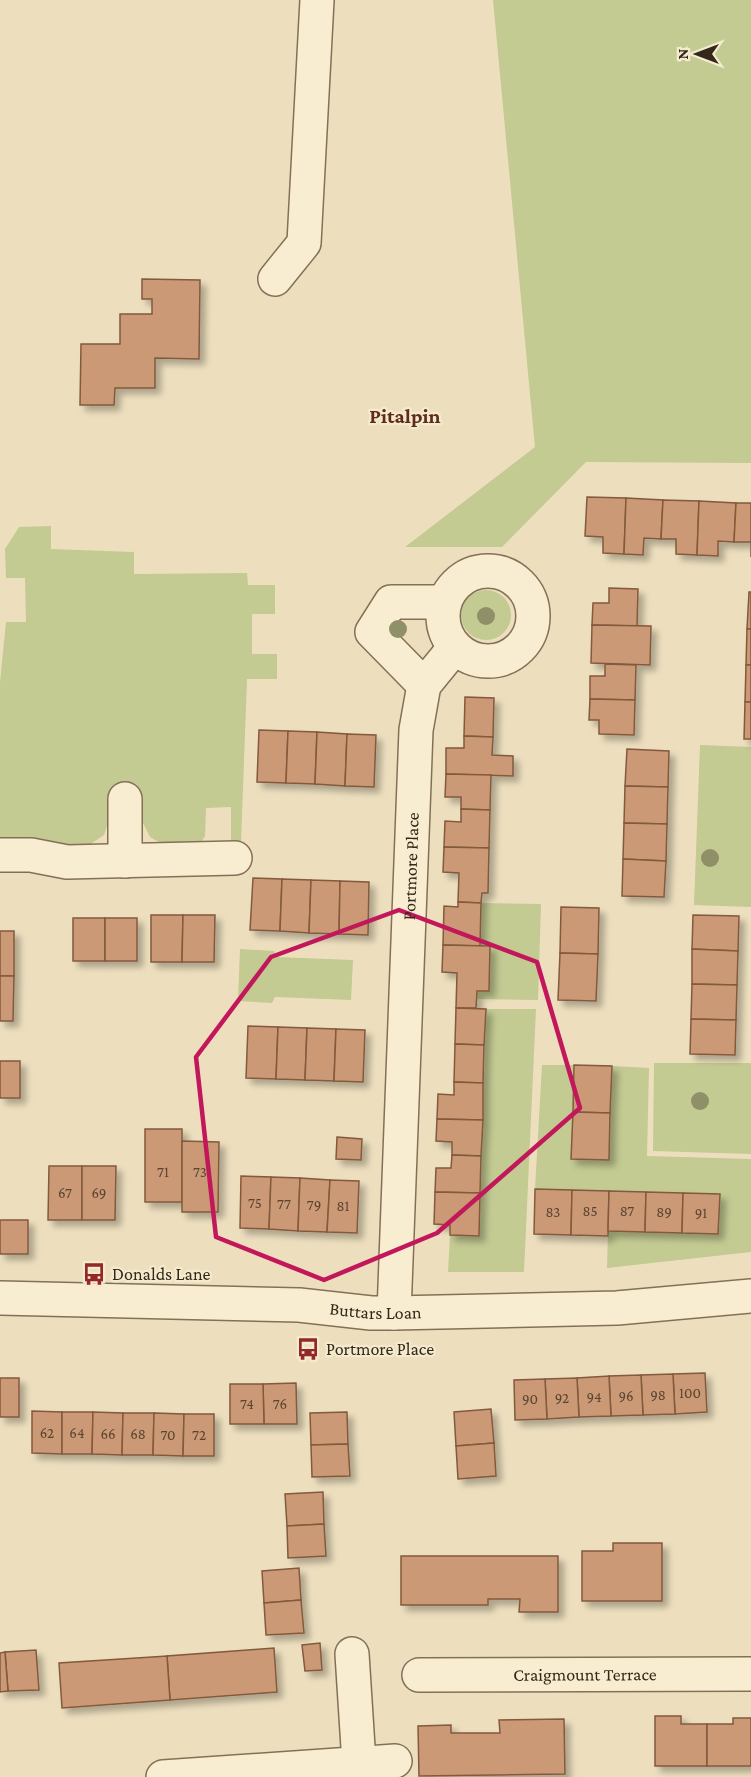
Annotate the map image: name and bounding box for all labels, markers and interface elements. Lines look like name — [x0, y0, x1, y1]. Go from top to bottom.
north arrow — [667, 24, 727, 84]
text: N — [674, 48, 691, 59]
district label: Pitalpin — [369, 404, 441, 428]
street label: Portmore Place — [399, 812, 423, 921]
house number: 71 — [157, 1164, 169, 1180]
house number: 73 — [193, 1164, 207, 1180]
house number: 67 — [58, 1185, 72, 1201]
house number: 69 — [92, 1185, 106, 1201]
house number: 75 — [248, 1195, 262, 1211]
house number: 77 — [277, 1196, 291, 1212]
house number: 79 — [307, 1197, 321, 1213]
house number: 81 — [336, 1198, 350, 1214]
house number: 85 — [583, 1203, 597, 1219]
house number: 87 — [620, 1203, 634, 1219]
house number: 83 — [546, 1204, 560, 1220]
house number: 89 — [656, 1204, 672, 1220]
house number: 91 — [695, 1205, 707, 1221]
bus stop icon: Donalds Lane — [81, 1261, 107, 1287]
place label: Donalds Lane — [112, 1264, 211, 1284]
street label: Buttars Loan — [329, 1298, 422, 1323]
bus stop icon: Portmore Place — [295, 1336, 321, 1362]
place label: Portmore Place — [326, 1339, 434, 1359]
house number: 100 — [679, 1385, 701, 1401]
house number: 98 — [650, 1387, 666, 1403]
house number: 96 — [618, 1388, 634, 1404]
house number: 94 — [586, 1389, 602, 1405]
house number: 92 — [555, 1390, 569, 1406]
house number: 90 — [522, 1391, 538, 1407]
house number: 74 — [240, 1396, 254, 1412]
house number: 76 — [273, 1396, 287, 1412]
house number: 62 — [40, 1425, 54, 1441]
house number: 64 — [69, 1425, 85, 1441]
house number: 66 — [100, 1426, 116, 1442]
house number: 68 — [130, 1426, 146, 1442]
house number: 70 — [160, 1427, 176, 1443]
house number: 72 — [192, 1427, 206, 1443]
street label: Craigmount Terrace — [513, 1664, 657, 1685]

